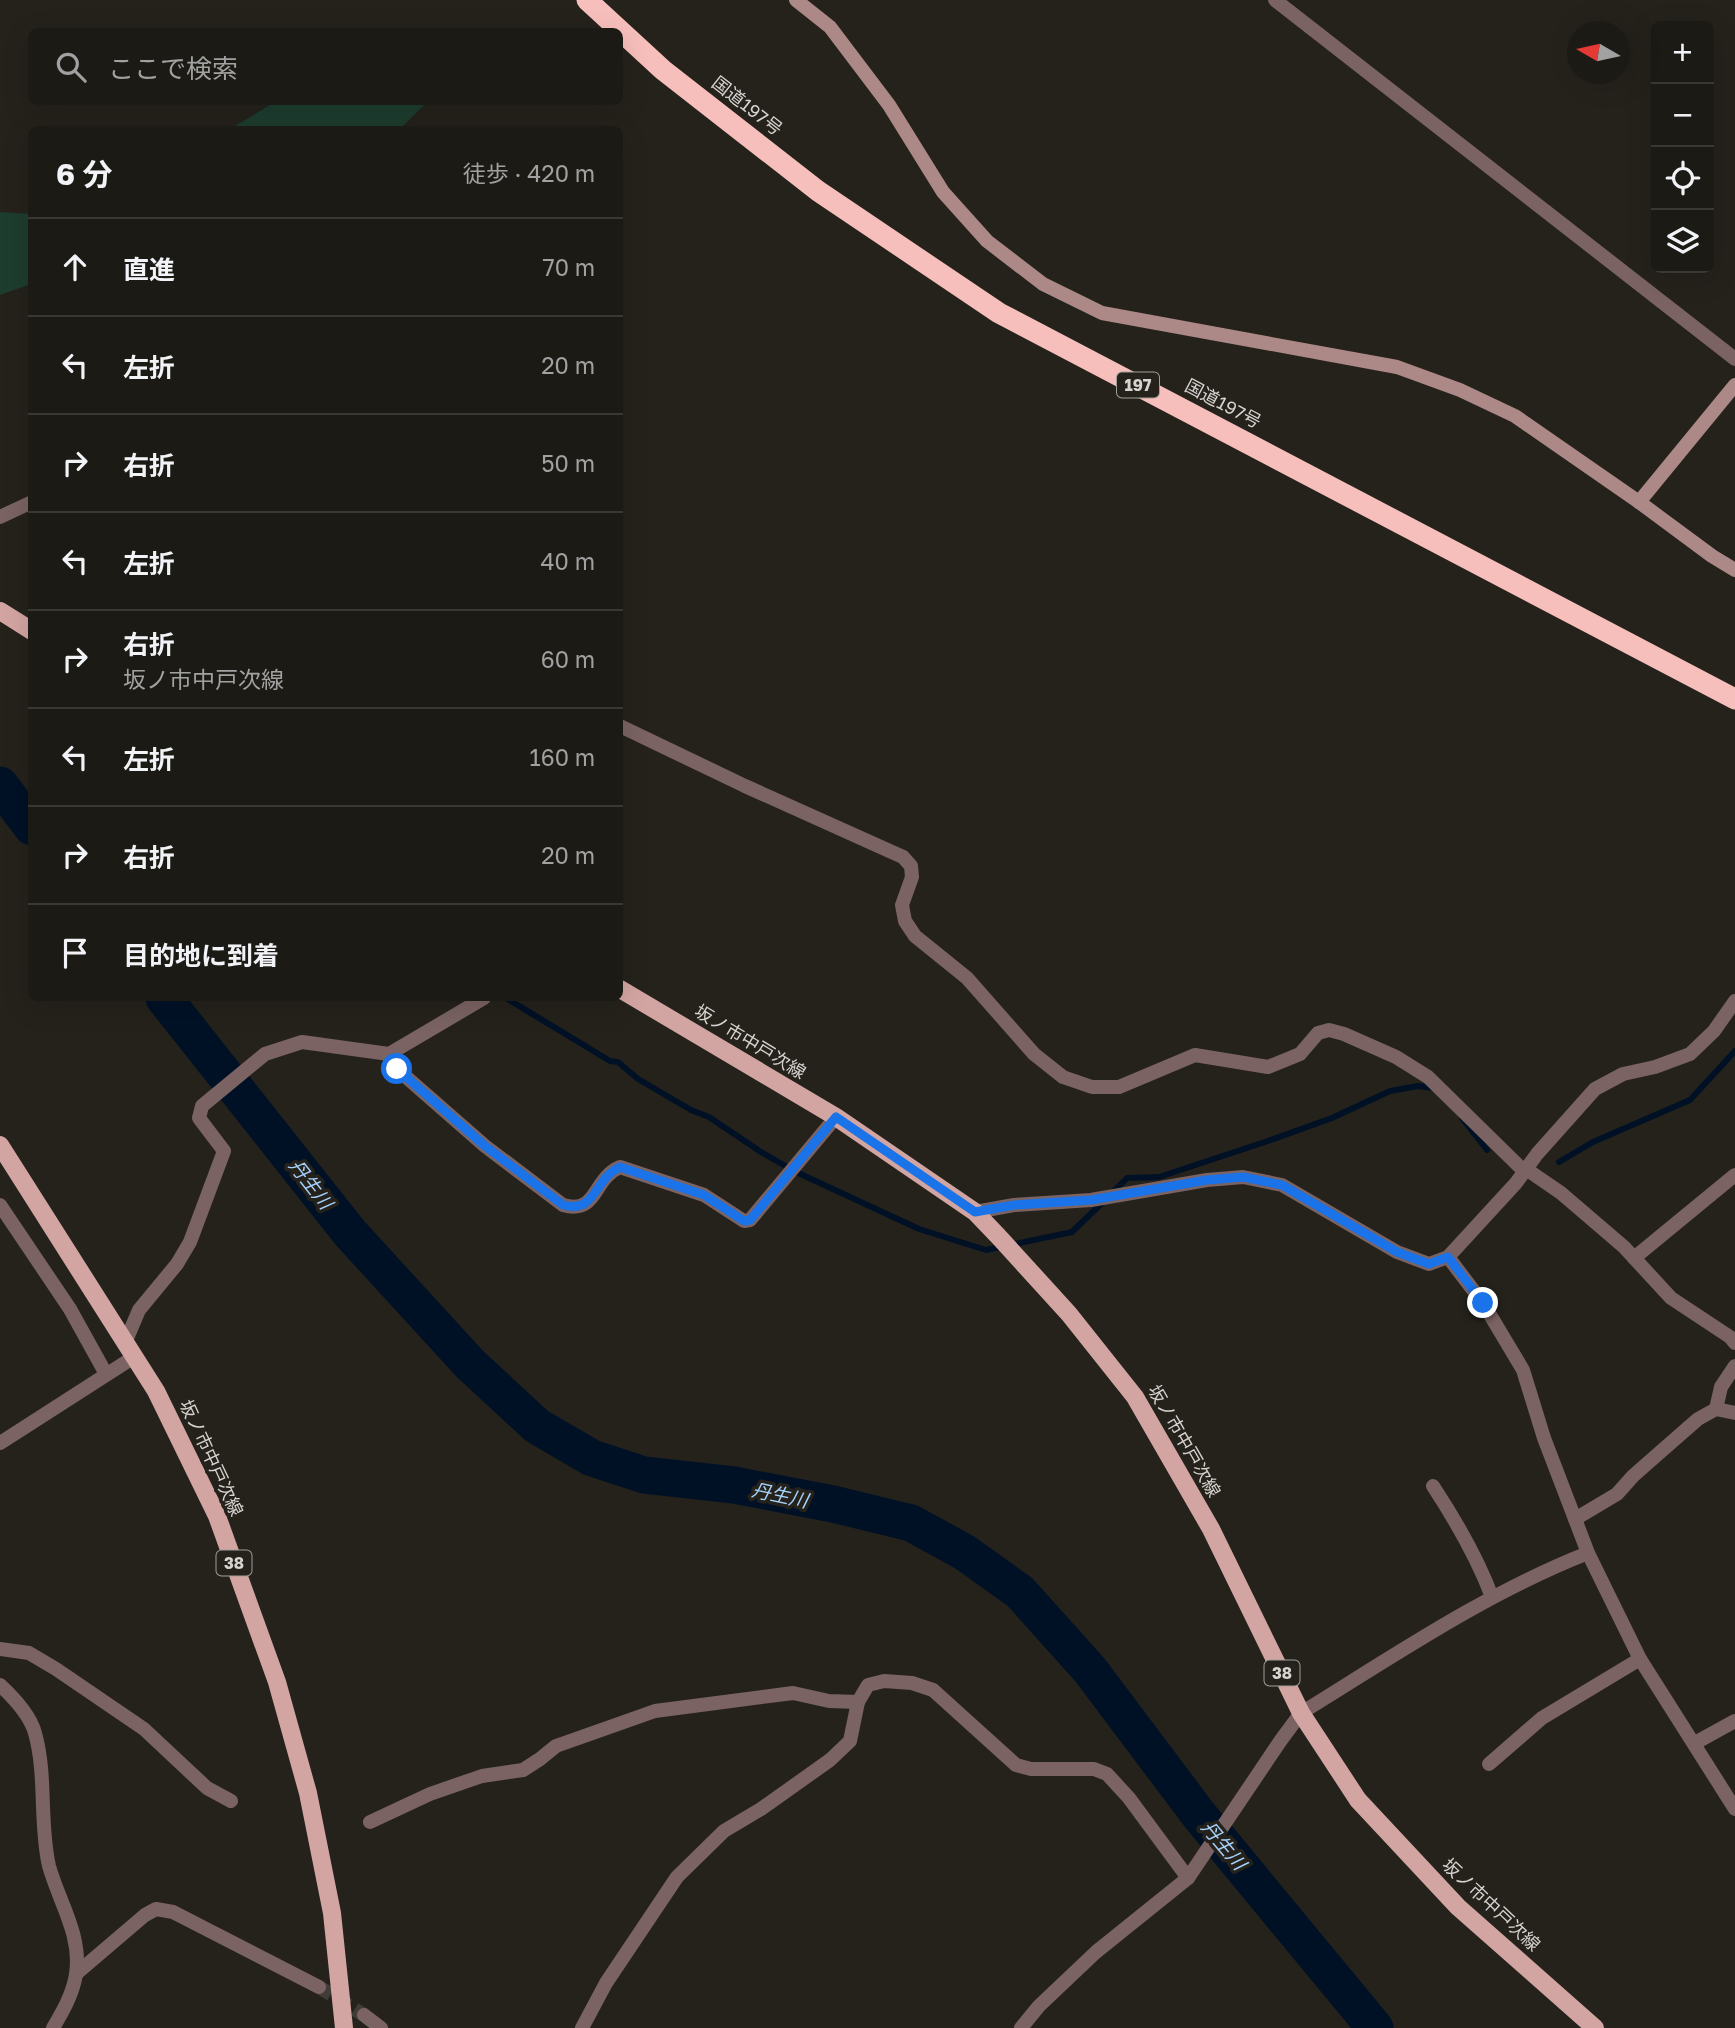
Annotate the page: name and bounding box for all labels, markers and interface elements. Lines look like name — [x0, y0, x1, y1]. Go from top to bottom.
north arrow — [1567, 21, 1630, 84]
map controls — [1651, 21, 1714, 273]
button: + — [1651, 21, 1714, 84]
search box — [28, 28, 623, 105]
icon: search — [52, 48, 90, 86]
text: ここで検索 — [108, 53, 238, 84]
street label: 国道197号 — [708, 71, 787, 139]
button: − — [1651, 84, 1714, 147]
button: locate — [1651, 147, 1714, 210]
text: 6 分 — [56, 156, 113, 192]
text: 徒歩 · 420 m — [463, 159, 595, 187]
button: layers — [1651, 210, 1714, 273]
icon: ahead — [56, 248, 94, 286]
text: 70 m — [542, 253, 595, 281]
text: 直進 — [123, 254, 175, 285]
icon: left — [56, 346, 94, 384]
text: 20 m — [541, 351, 595, 379]
text: 左折 — [123, 352, 175, 383]
road number: 197 — [1117, 372, 1159, 398]
street label: 国道197号 — [1182, 374, 1265, 432]
icon: right — [56, 444, 94, 482]
text: 50 m — [541, 449, 595, 477]
text: 右折 — [123, 450, 175, 481]
icon: left — [56, 542, 94, 580]
text: 40 m — [541, 547, 595, 575]
text: 左折 — [123, 548, 175, 579]
text: 右折 — [123, 629, 175, 660]
icon: right — [56, 640, 94, 678]
text: 60 m — [541, 645, 595, 673]
text: 坂ノ市中戸次線 — [123, 665, 284, 693]
icon: left — [56, 738, 94, 776]
text: 160 m — [530, 743, 595, 771]
text: 左折 — [123, 744, 175, 775]
icon: right — [56, 836, 94, 874]
text: 20 m — [541, 841, 595, 869]
text: 右折 — [123, 842, 175, 873]
icon: arrive — [56, 934, 94, 972]
text: 目的地に到着 — [123, 940, 279, 971]
street label: 坂ノ市中戸次線 — [691, 999, 810, 1083]
route start — [381, 1053, 412, 1084]
water label: 丹生川 — [285, 1154, 339, 1215]
route end — [1467, 1287, 1498, 1318]
street label: 坂ノ市中戸次線 — [1144, 1380, 1226, 1501]
street label: 坂ノ市中戸次線 — [175, 1396, 249, 1519]
water label: 丹生川 — [750, 1477, 812, 1512]
road number: 38 — [216, 1550, 252, 1576]
road number: 38 — [1264, 1660, 1300, 1686]
water label: 丹生川 — [1197, 1815, 1253, 1875]
street label: 坂ノ市中戸次線 — [1438, 1853, 1545, 1955]

